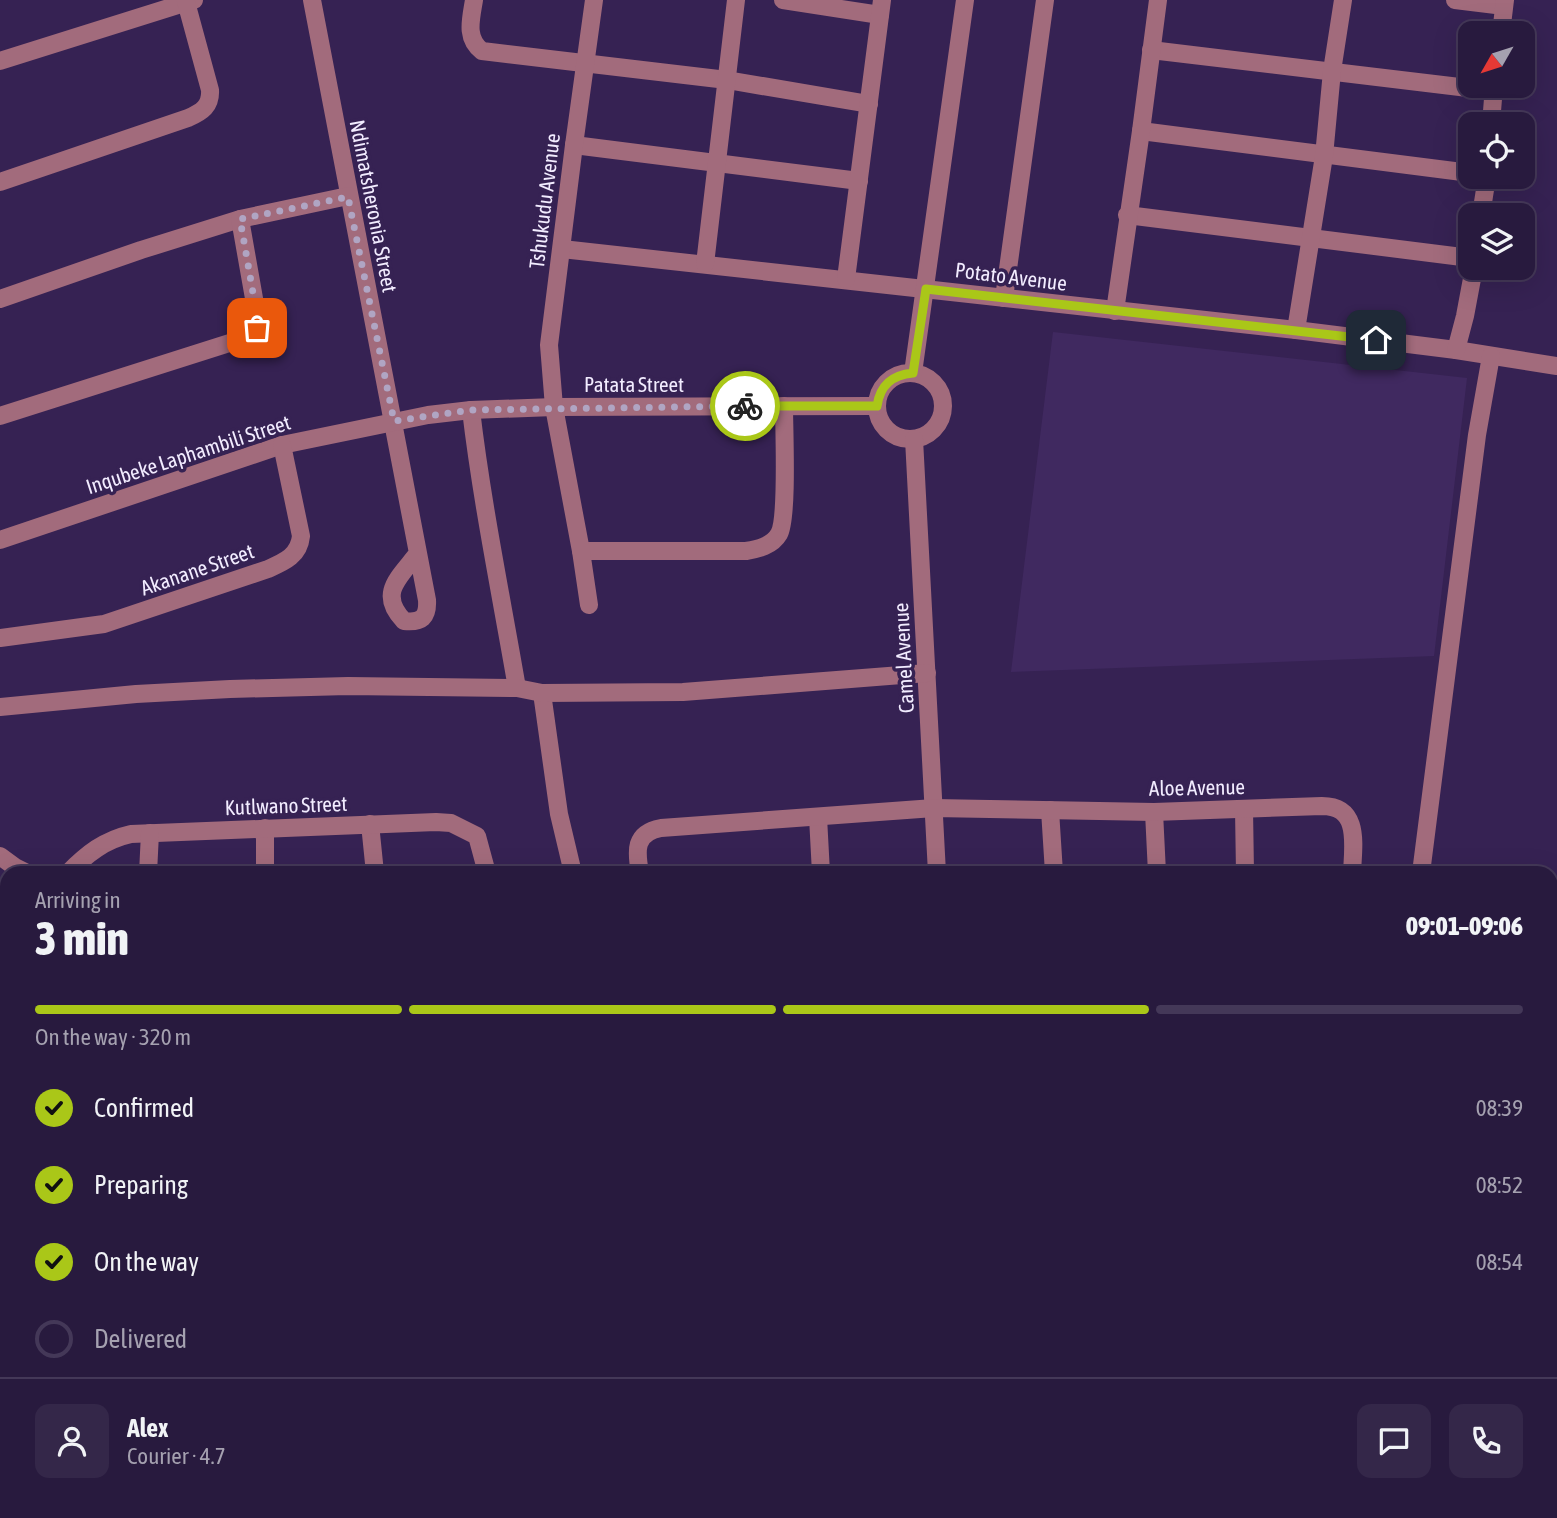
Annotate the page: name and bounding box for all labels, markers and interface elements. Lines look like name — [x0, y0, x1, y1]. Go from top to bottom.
north arrow — [1458, 21, 1535, 98]
map controls — [1458, 21, 1535, 280]
button: locate — [1458, 112, 1535, 189]
street label: Ndimatsheronia Street — [346, 118, 402, 294]
street label: Tshukudu Avenue — [524, 132, 564, 270]
button: layers — [1458, 203, 1535, 280]
street label: Potato Avenue — [954, 257, 1068, 295]
pin — [227, 298, 287, 358]
icon: bag — [238, 309, 276, 347]
pin — [1346, 310, 1406, 370]
icon: home — [1357, 321, 1395, 359]
courier — [710, 371, 780, 441]
street label: Patata Street — [584, 372, 684, 396]
icon: bike — [726, 387, 764, 425]
street label: Inqubeke Laphambili Street — [83, 410, 293, 498]
street label: Akanane Street — [137, 538, 257, 600]
street label: Camel Avenue — [888, 602, 918, 714]
street label: Aloe Avenue — [1149, 774, 1245, 800]
street label: Kutlwano Street — [224, 791, 348, 819]
text: Arriving in — [35, 887, 121, 913]
text: 09:01–09:06 — [1406, 911, 1523, 941]
text: 3 min — [35, 912, 129, 965]
text: On the way · 320 m — [35, 1024, 191, 1050]
icon: check — [35, 1089, 73, 1127]
text: Confirmed — [94, 1093, 194, 1123]
text: 08:39 — [1476, 1095, 1523, 1121]
icon: check — [35, 1166, 73, 1204]
text: Preparing — [94, 1170, 188, 1200]
text: 08:52 — [1476, 1172, 1523, 1198]
icon: check — [35, 1243, 73, 1281]
text: On the way — [94, 1247, 199, 1277]
text: 08:54 — [1476, 1249, 1523, 1275]
text: Delivered — [94, 1324, 187, 1354]
button: person — [35, 1404, 109, 1478]
button: chat — [1357, 1404, 1431, 1478]
button: phone — [1449, 1404, 1523, 1478]
text: Alex — [127, 1413, 168, 1443]
text: Courier · 4.7 — [127, 1443, 226, 1469]

